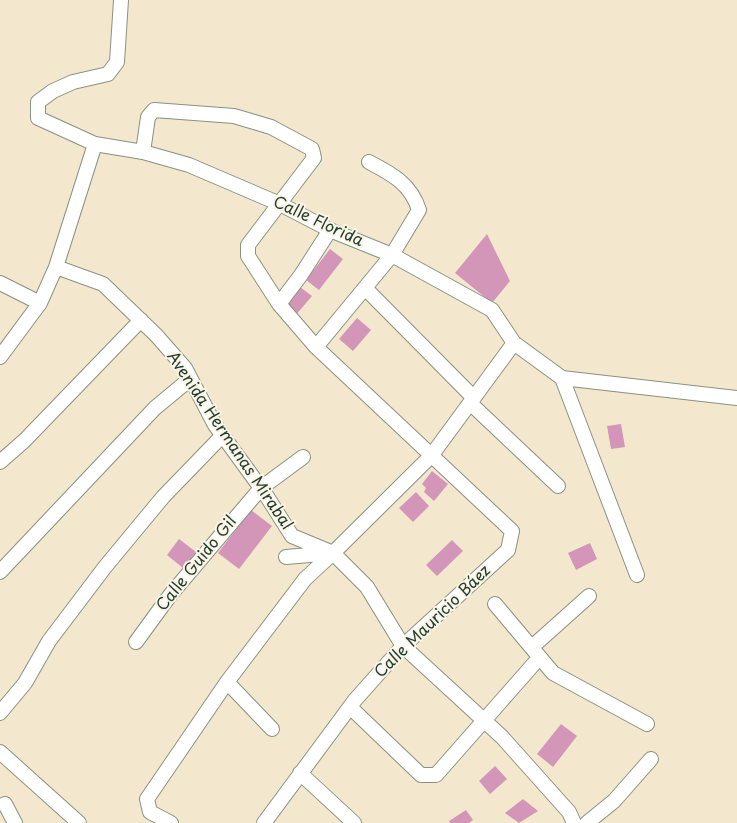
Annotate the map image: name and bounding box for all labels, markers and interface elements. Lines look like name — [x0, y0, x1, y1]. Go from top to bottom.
street label: Calle Florida — [270, 193, 366, 251]
street label: Avenida Hermanas Mirabal — [162, 348, 296, 534]
street label: Calle Guido Gil — [153, 513, 241, 615]
street label: Calle Mauricio Báez — [371, 562, 495, 682]

